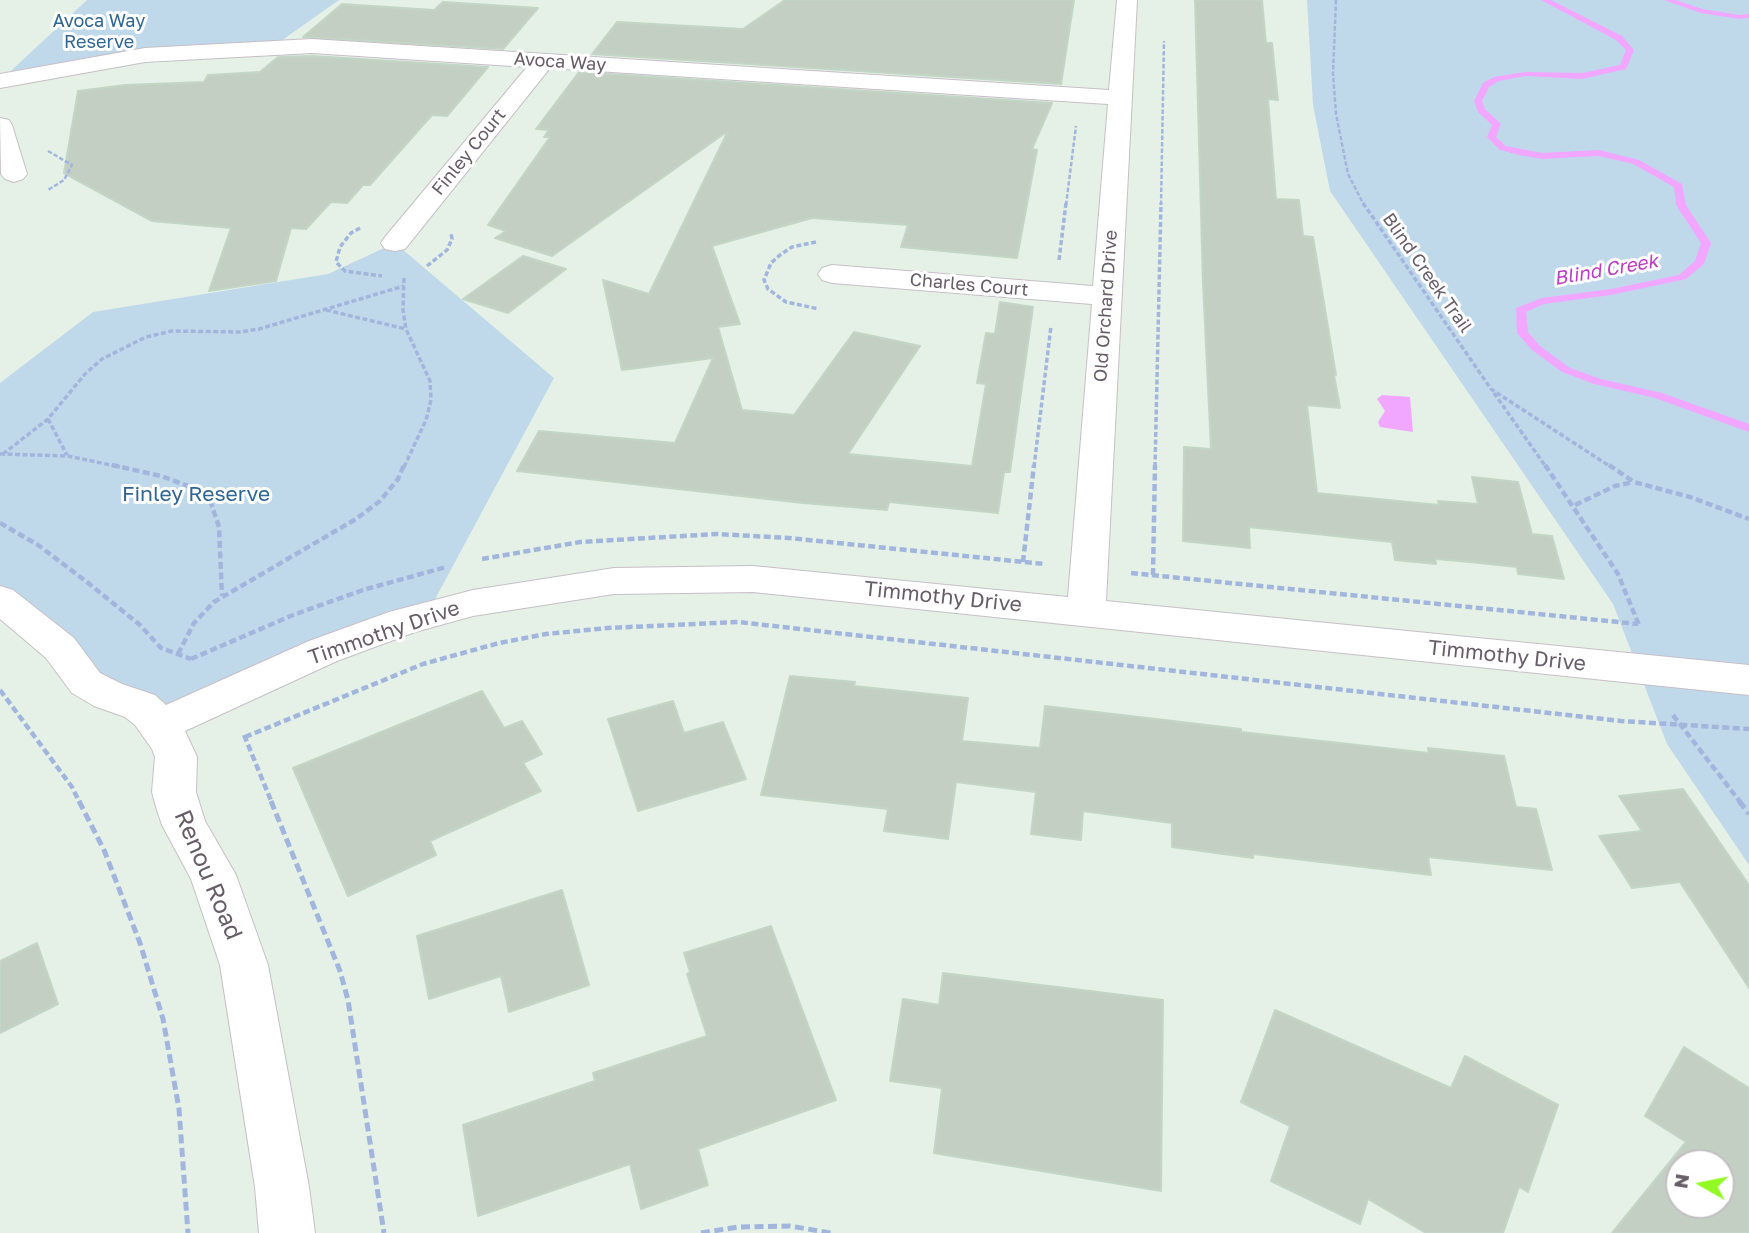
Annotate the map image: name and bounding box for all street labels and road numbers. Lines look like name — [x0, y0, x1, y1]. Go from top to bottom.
street label: Avoca Way — [513, 48, 607, 76]
street label: Finley Court — [427, 104, 511, 200]
street label: Blind Creek Trail — [1378, 209, 1476, 337]
street label: Old Orchard Drive — [1090, 229, 1122, 383]
street label: Charles Court — [909, 269, 1029, 301]
street label: Timmothy Drive — [863, 576, 1023, 618]
street label: Timmothy Drive — [305, 595, 463, 671]
street label: Timmothy Drive — [1427, 635, 1587, 677]
street label: Renou Road — [168, 806, 248, 944]

